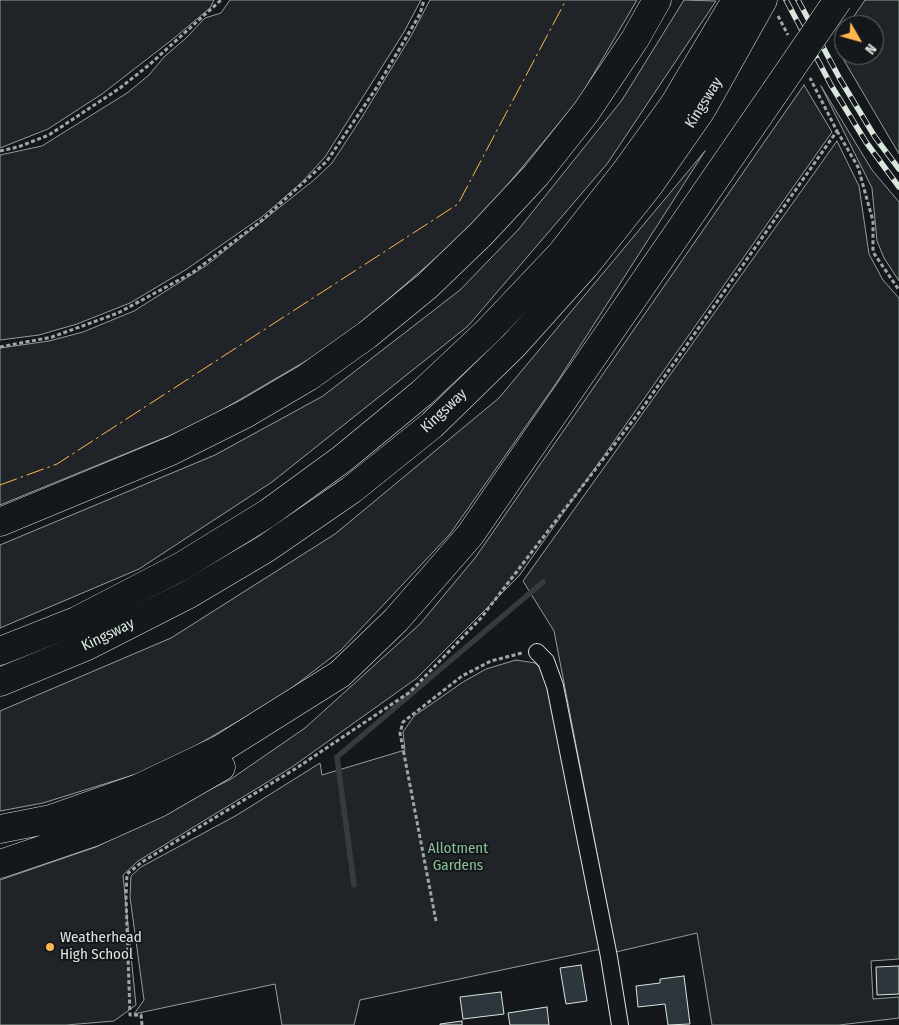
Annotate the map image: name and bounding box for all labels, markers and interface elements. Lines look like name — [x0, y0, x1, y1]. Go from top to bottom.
north arrow — [834, 15, 884, 65]
text: N — [861, 40, 880, 57]
street label: Kingsway — [681, 74, 727, 132]
street label: Kingsway — [417, 385, 471, 437]
street label: Kingsway — [79, 615, 137, 655]
park label: Allotment Gardens — [428, 840, 488, 875]
place label: Weatherhead High School — [60, 929, 142, 964]
marker: Weatherhead High School — [44, 941, 56, 953]

